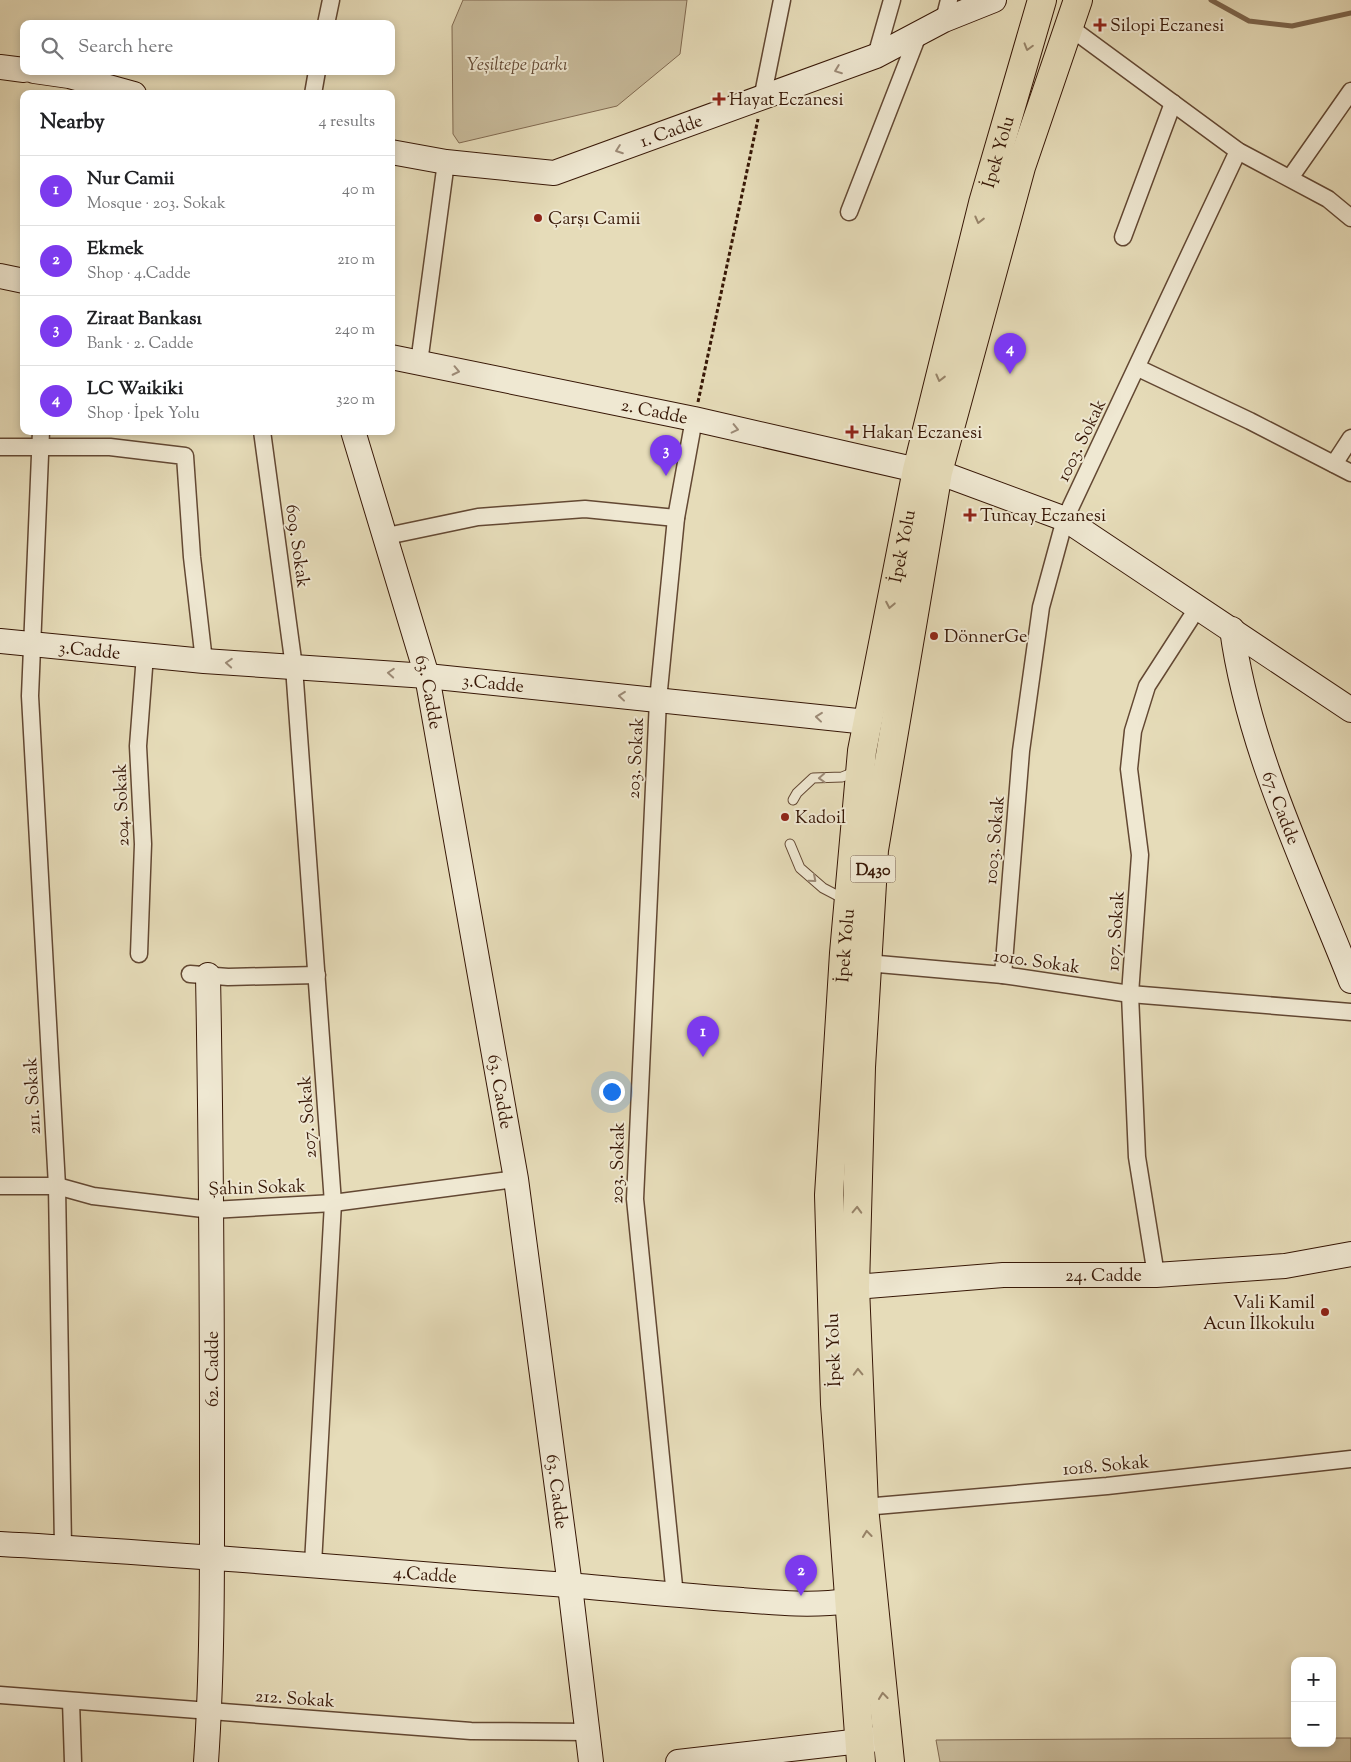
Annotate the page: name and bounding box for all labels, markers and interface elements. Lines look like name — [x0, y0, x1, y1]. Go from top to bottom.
place label: Silopi Eczanesi — [1110, 14, 1224, 40]
marker: Silopi Eczanesi — [1094, 19, 1106, 31]
search box — [20, 20, 395, 75]
icon: search — [38, 34, 66, 62]
text: Search here — [78, 34, 173, 61]
one-way arrow — [1023, 42, 1034, 51]
park label: Yeşiltepe parkı — [467, 53, 567, 79]
one-way arrow — [834, 64, 843, 74]
place label: Hayat Eczanesi — [729, 88, 844, 114]
marker: Hayat Eczanesi — [713, 93, 725, 105]
text: Nearby — [40, 108, 105, 138]
street label: 1. Cadde — [637, 109, 707, 156]
text: 4 results — [319, 111, 375, 134]
street label: İpek Yolu — [977, 113, 1023, 191]
one-way arrow — [616, 144, 624, 154]
text: Nur Camii — [87, 166, 175, 193]
text: 1 — [53, 179, 59, 202]
text: 40 m — [342, 179, 375, 202]
text: Mosque · 203. Sokak — [87, 193, 226, 216]
place label: Çarşı Camii — [548, 207, 641, 233]
marker: Çarşı Camii — [532, 212, 544, 224]
one-way arrow — [974, 215, 985, 224]
text: Ekmek — [87, 236, 144, 263]
text: 2 — [52, 249, 60, 272]
text: 210 m — [337, 249, 375, 272]
text: Shop · 4.Cadde — [87, 263, 191, 286]
text: Ziraat Bankası — [87, 306, 202, 333]
text: 3 — [53, 319, 59, 342]
text: 240 m — [334, 319, 375, 342]
text: Bank · 2. Cadde — [87, 333, 193, 356]
pin: 4 — [994, 333, 1026, 374]
one-way arrow — [452, 365, 461, 376]
one-way arrow — [935, 373, 946, 382]
text: LC Waikiki — [87, 376, 183, 403]
text: 4 — [52, 389, 60, 412]
text: 320 m — [336, 389, 375, 412]
street label: 2. Cadde — [618, 393, 690, 432]
street label: 1003. Sokak — [1052, 395, 1114, 487]
text: Shop · İpek Yolu — [87, 403, 200, 426]
place label: Hakan Eczanesi — [862, 421, 982, 447]
one-way arrow — [731, 423, 740, 434]
marker: Hakan Eczanesi — [846, 426, 858, 438]
pin: 3 — [650, 435, 682, 476]
street label: 609. Sokak — [277, 503, 315, 590]
place label: Tuncay Eczanesi — [980, 504, 1106, 530]
street label: İpek Yolu — [884, 508, 924, 585]
marker: Tuncay Eczanesi — [964, 509, 976, 521]
one-way arrow — [886, 600, 896, 609]
place label: DönnerGe — [944, 625, 1027, 651]
marker: DönnerGe — [928, 630, 940, 642]
street label: 3.Cadde — [57, 636, 122, 668]
street label: 63. Cadde — [406, 652, 447, 732]
one-way arrow — [225, 657, 233, 668]
one-way arrow — [387, 668, 395, 679]
street label: 3.Cadde — [461, 669, 525, 701]
one-way arrow — [618, 691, 626, 702]
one-way arrow — [814, 712, 822, 723]
street label: 203. Sokak — [622, 716, 652, 800]
street label: 204. Sokak — [109, 763, 137, 847]
street label: 67. Cadde — [1254, 769, 1305, 849]
one-way arrow — [818, 772, 826, 783]
street label: 1003. Sokak — [979, 795, 1013, 886]
place label: Kadoil — [795, 806, 846, 832]
marker: Kadoil — [779, 811, 791, 823]
road number: D430 — [850, 856, 896, 882]
one-way arrow — [807, 873, 816, 882]
street label: 107. Sokak — [1101, 890, 1133, 972]
street label: İpek Yolu — [831, 908, 863, 983]
street label: 1010. Sokak — [992, 944, 1082, 982]
pin: 1 — [687, 1016, 719, 1057]
street label: 63. Cadde — [479, 1053, 518, 1131]
street label: 211. Sokak — [19, 1056, 49, 1135]
street label: 207. Sokak — [293, 1074, 325, 1159]
your location — [599, 1079, 625, 1105]
street label: 203. Sokak — [605, 1122, 633, 1204]
street label: Şahin Sokak — [208, 1174, 306, 1204]
one-way arrow — [852, 1206, 862, 1214]
street label: 24. Cadde — [1065, 1264, 1142, 1290]
place label: Vali Kamil Acun İlkokulu — [1203, 1291, 1315, 1338]
marker: Vali Kamil Acun İlkokulu — [1319, 1306, 1331, 1318]
street label: İpek Yolu — [821, 1313, 849, 1387]
street label: 62. Cadde — [201, 1331, 227, 1407]
one-way arrow — [852, 1368, 863, 1376]
street label: 1018. Sokak — [1062, 1450, 1151, 1484]
street label: 63. Cadde — [538, 1453, 573, 1531]
one-way arrow — [862, 1530, 873, 1538]
pin: 2 — [785, 1555, 817, 1596]
street label: 4.Cadde — [392, 1561, 458, 1592]
map controls — [1291, 1657, 1336, 1747]
button: + — [1291, 1657, 1336, 1702]
street label: 212. Sokak — [254, 1684, 336, 1716]
one-way arrow — [878, 1692, 889, 1700]
button: − — [1291, 1702, 1336, 1747]

